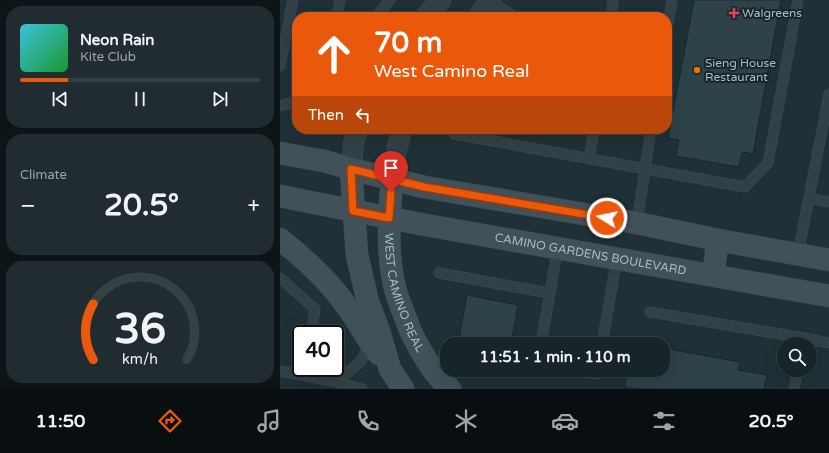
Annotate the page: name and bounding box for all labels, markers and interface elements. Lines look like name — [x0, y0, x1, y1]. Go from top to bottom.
place label: Walgreens — [742, 6, 802, 20]
marker: Walgreens — [729, 8, 739, 18]
text: 70 m — [374, 26, 442, 60]
icon: ahead — [308, 28, 360, 80]
text: Neon Rain — [80, 31, 154, 49]
text: Kite Club — [80, 49, 136, 65]
place label: Sieng House Restaurant — [705, 56, 776, 84]
text: West Camino Real — [374, 60, 530, 82]
marker: Sieng House Restaurant — [692, 65, 702, 75]
icon: previous — [49, 88, 71, 110]
icon: pause — [129, 88, 151, 110]
icon: next — [209, 88, 231, 110]
icon: left — [352, 104, 374, 126]
text: Then — [308, 106, 344, 124]
pin — [374, 151, 408, 192]
icon: arrive — [380, 157, 402, 179]
text: Climate — [20, 167, 67, 183]
text: 20.5° — [104, 187, 179, 224]
text: − — [20, 193, 36, 219]
text: + — [248, 193, 260, 219]
position arrow — [586, 197, 628, 239]
street label: CAMINO GARDENS BOULEVARD — [494, 230, 688, 278]
street label: WEST CAMINO REAL — [382, 233, 427, 355]
text: 36 — [114, 305, 166, 355]
speed limit sign: 40 — [292, 325, 344, 377]
map controls — [777, 337, 817, 377]
button: search — [777, 337, 817, 377]
text: 11:51 · 1 min · 110 m — [480, 348, 630, 366]
text: km/h — [122, 351, 158, 368]
icon: directions — [156, 407, 184, 435]
icon: music — [255, 407, 283, 435]
icon: phone — [354, 407, 382, 435]
icon: climate — [452, 407, 480, 435]
icon: car — [551, 407, 579, 435]
icon: filters — [650, 407, 678, 435]
text: 11:50 — [35, 410, 85, 432]
text: 20.5° — [749, 410, 794, 432]

